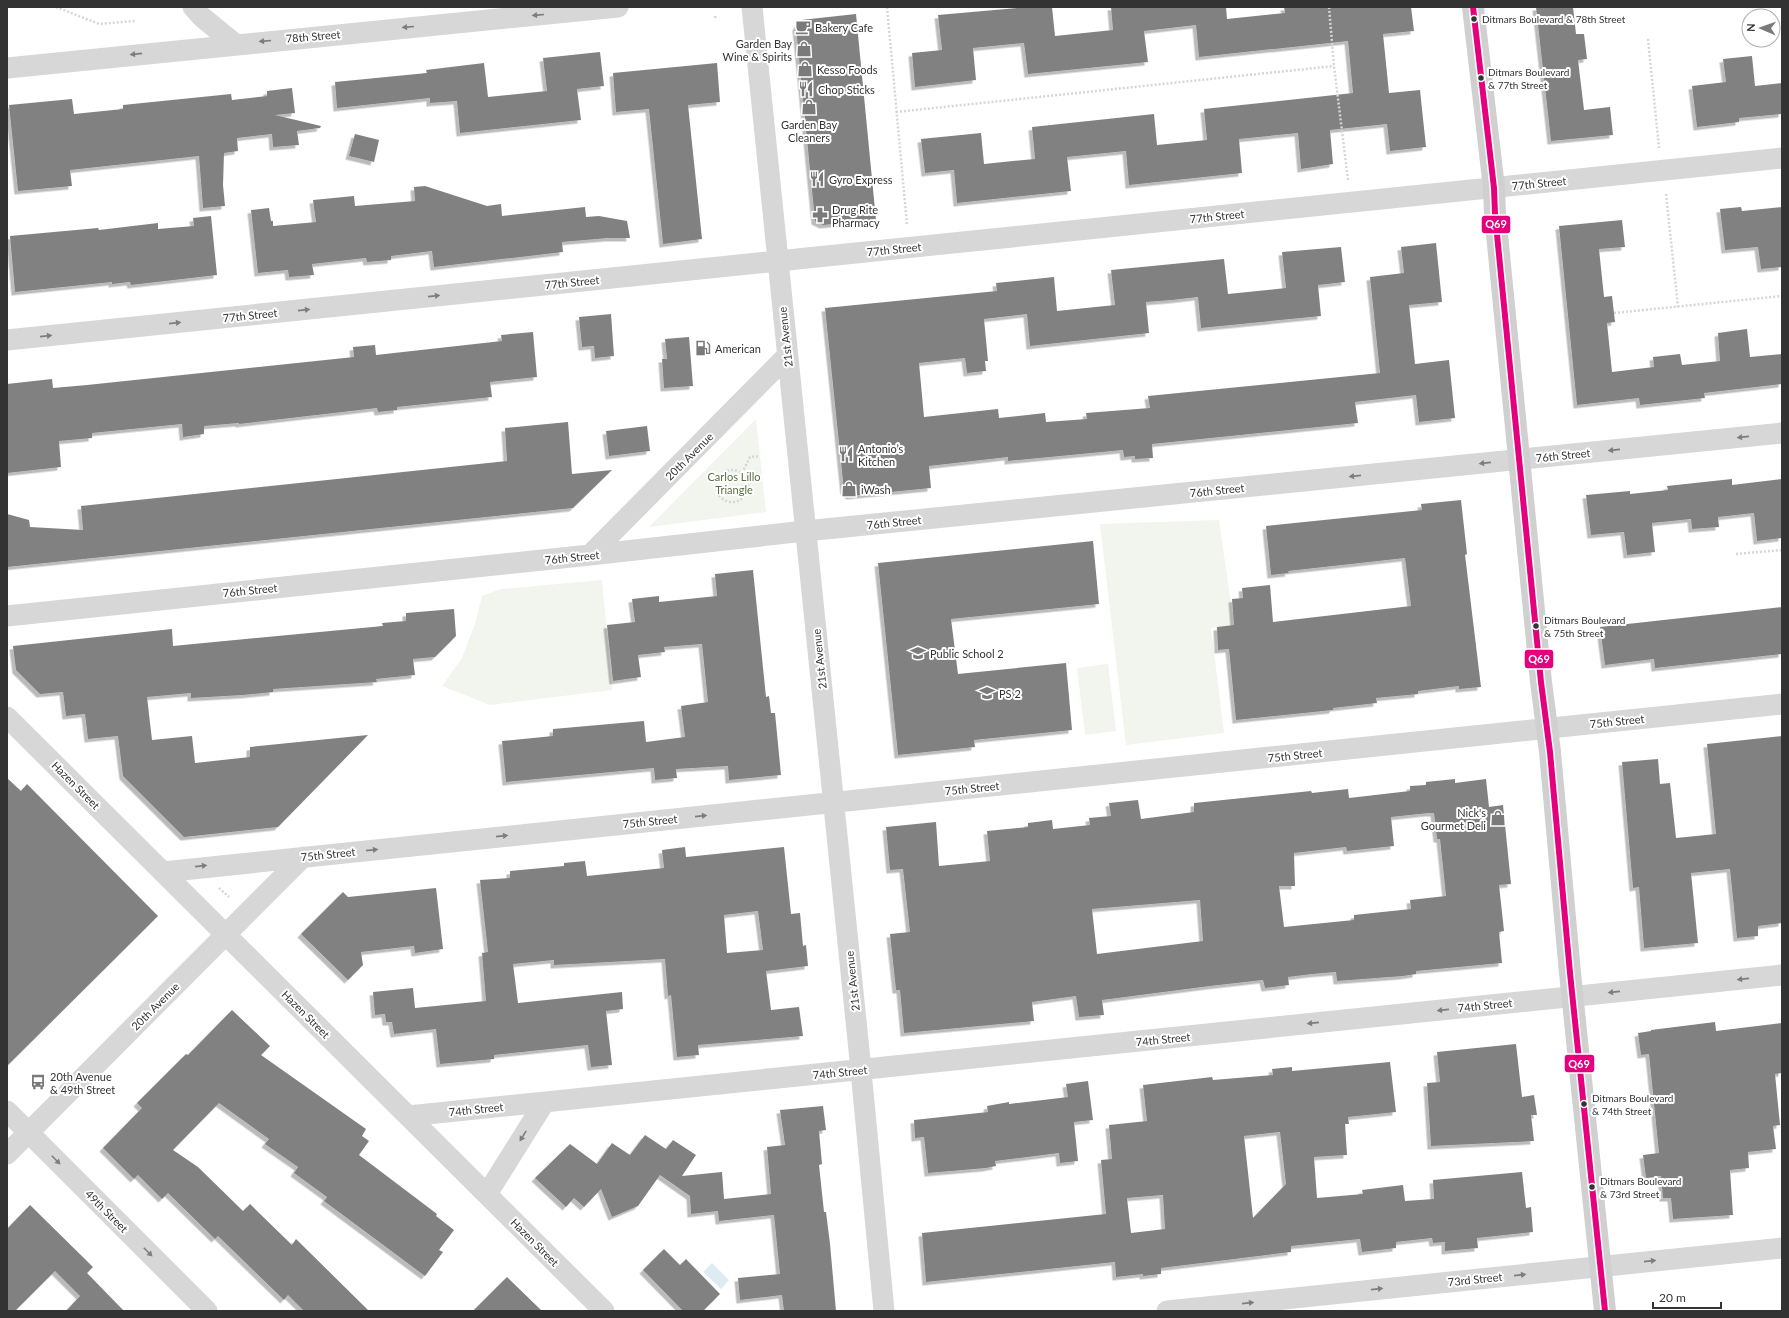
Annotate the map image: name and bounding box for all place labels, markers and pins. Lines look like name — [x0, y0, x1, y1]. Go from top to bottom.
place label: Ditmars Boulevard & 78th Street — [1482, 13, 1626, 25]
marker: Ditmars Boulevard & 78th Street — [1469, 14, 1479, 24]
cafe icon: Bakery Cafe — [794, 18, 812, 36]
place label: Bakery Cafe — [815, 21, 873, 34]
place label: Garden Bay Wine & Spirits — [723, 37, 792, 63]
shop icon: Garden Bay Wine & Spirits — [795, 40, 813, 58]
shop icon: Kesso Foods — [796, 60, 814, 78]
place label: Kesso Foods — [817, 63, 878, 76]
place label: Ditmars Boulevard & 77th Street — [1488, 66, 1569, 91]
marker: Ditmars Boulevard & 77th Street — [1476, 73, 1486, 83]
restaurant icon: Chop Sticks — [797, 80, 815, 98]
place label: Chop Sticks — [818, 83, 875, 96]
shop icon: Garden Bay Cleaners — [800, 98, 818, 116]
place label: Garden Bay Cleaners — [781, 118, 837, 144]
restaurant icon: Gyro Express — [808, 170, 826, 188]
place label: Gyro Express — [829, 173, 893, 186]
place label: Drug Rite Pharmacy — [832, 203, 880, 229]
pharmacy icon: Drug Rite Pharmacy — [811, 206, 829, 224]
fuel station icon: American — [694, 339, 712, 357]
place label: American — [715, 342, 761, 355]
place label: Antonio’s Kitchen — [858, 442, 904, 468]
restaurant icon: Antonio’s Kitchen — [837, 445, 855, 463]
shop icon: iWash — [840, 480, 858, 498]
place label: iWash — [861, 483, 891, 496]
place label: Ditmars Boulevard & 75th Street — [1544, 614, 1625, 639]
marker: Ditmars Boulevard & 75th Street — [1531, 621, 1541, 631]
school or university icon: Public School 2 — [909, 644, 927, 662]
place label: Public School 2 — [930, 647, 1004, 660]
school or university icon: PS 2 — [978, 684, 996, 702]
place label: PS 2 — [999, 687, 1021, 700]
place label: Nick's Gourmet Deli — [1421, 806, 1486, 832]
shop icon: Nick's Gourmet Deli — [1489, 809, 1507, 827]
place label: 20th Avenue & 49th Street — [50, 1070, 115, 1096]
bus stop icon: 20th Avenue & 49th Street — [29, 1073, 47, 1091]
place label: Ditmars Boulevard & 74th Street — [1592, 1092, 1673, 1117]
marker: Ditmars Boulevard & 74th Street — [1579, 1099, 1589, 1109]
place label: Ditmars Boulevard & 73rd Street — [1600, 1175, 1681, 1200]
marker: Ditmars Boulevard & 73rd Street — [1587, 1182, 1597, 1192]

